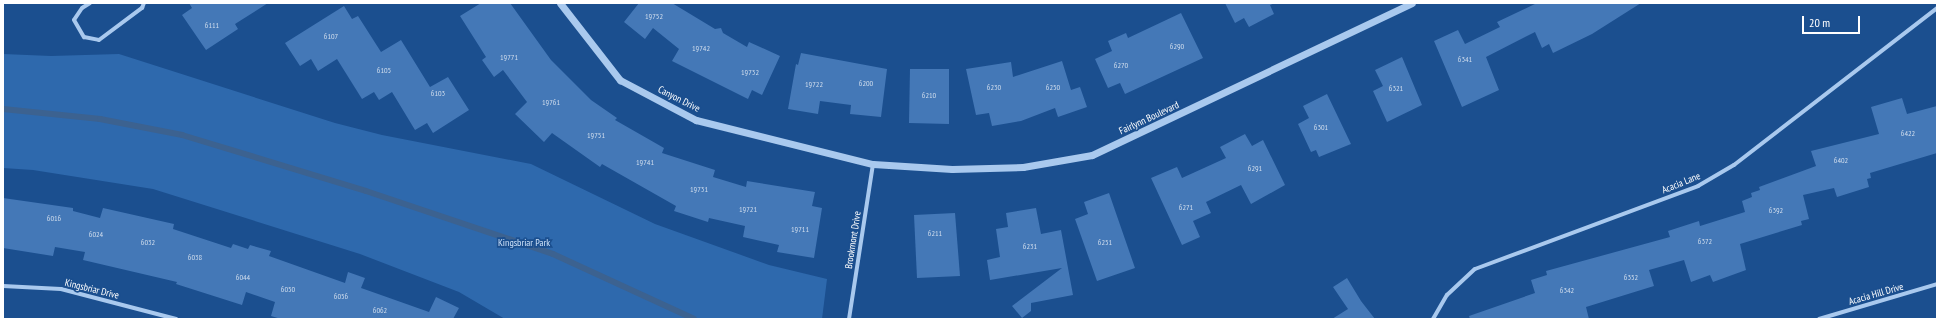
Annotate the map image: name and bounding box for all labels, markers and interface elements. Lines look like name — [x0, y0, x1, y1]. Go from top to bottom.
scale bar — [1804, 8, 1862, 34]
house number: 19752 — [645, 12, 663, 22]
text: 20 m — [1809, 15, 1830, 30]
house number: 6111 — [205, 21, 219, 31]
house number: 6107 — [324, 32, 338, 42]
house number: 6290 — [1170, 42, 1184, 52]
house number: 19742 — [692, 44, 710, 54]
house number: 19771 — [500, 53, 518, 63]
house number: 6341 — [1458, 55, 1472, 65]
house number: 6270 — [1114, 61, 1128, 71]
house number: 6105 — [377, 66, 391, 76]
house number: 19732 — [741, 68, 759, 78]
house number: 6200 — [859, 79, 873, 89]
house number: 19722 — [805, 80, 823, 90]
street label: Canyon Drive — [656, 83, 702, 115]
house number: 6230 — [987, 83, 1001, 93]
house number: 6250 — [1046, 83, 1060, 93]
house number: 6321 — [1389, 84, 1403, 94]
house number: 6103 — [431, 89, 445, 99]
house number: 6210 — [922, 91, 936, 101]
house number: 19761 — [542, 98, 560, 108]
street label: Fairlynn Boulevard — [1117, 99, 1181, 137]
house number: 6301 — [1314, 123, 1328, 133]
house number: 6422 — [1901, 129, 1915, 139]
house number: 19751 — [587, 131, 605, 141]
house number: 6402 — [1834, 156, 1848, 166]
house number: 19741 — [636, 158, 654, 168]
house number: 6291 — [1248, 164, 1262, 174]
street label: Acacia Lane — [1660, 170, 1702, 196]
house number: 19731 — [690, 185, 708, 195]
house number: 6271 — [1179, 203, 1193, 213]
house number: 19721 — [739, 205, 757, 215]
house number: 6392 — [1769, 206, 1783, 216]
street label: Brookmont Drive — [843, 210, 863, 270]
house number: 6016 — [47, 214, 61, 224]
house number: 19711 — [791, 225, 809, 235]
house number: 6211 — [928, 229, 942, 239]
house number: 6024 — [89, 230, 103, 240]
park label: Kingsbriar Park — [498, 237, 550, 249]
house number: 6372 — [1698, 237, 1712, 247]
house number: 6032 — [141, 238, 155, 248]
house number: 6251 — [1098, 238, 1112, 248]
house number: 6231 — [1023, 242, 1037, 252]
house number: 6038 — [188, 253, 202, 263]
house number: 6044 — [236, 273, 250, 283]
house number: 6352 — [1624, 273, 1638, 283]
street label: Kingsbriar Drive — [64, 276, 120, 302]
street label: Acacia Hill Drive — [1847, 280, 1905, 308]
house number: 6050 — [281, 285, 295, 295]
house number: 6342 — [1560, 286, 1574, 296]
house number: 6056 — [334, 292, 348, 302]
house number: 6062 — [373, 306, 387, 316]

